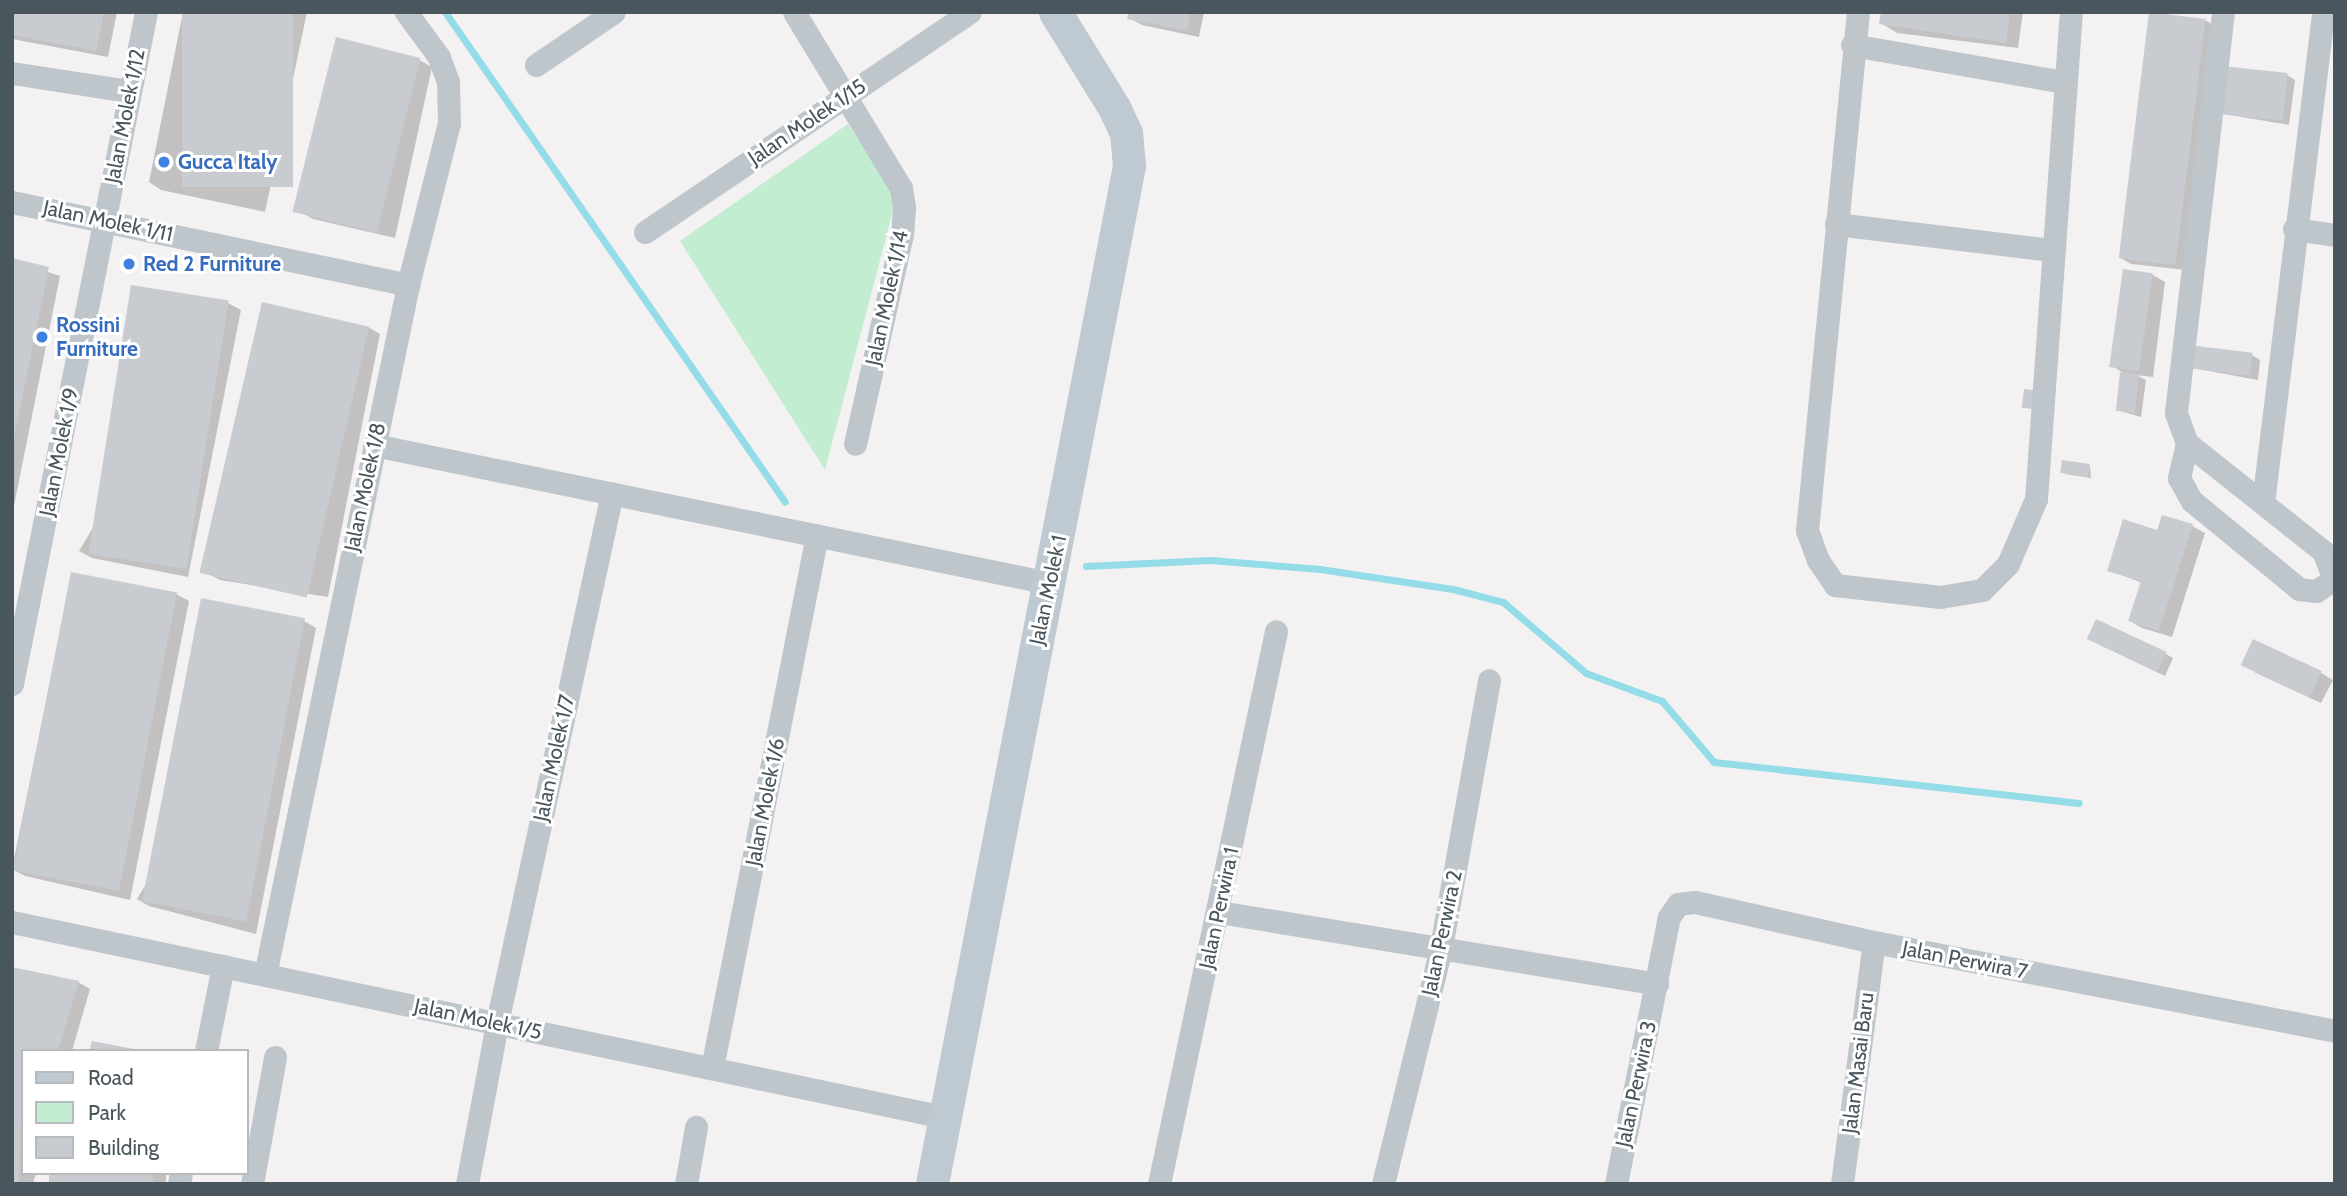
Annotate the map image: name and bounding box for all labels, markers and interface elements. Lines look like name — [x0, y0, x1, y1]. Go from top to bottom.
street label: Jalan Molek 1/12 — [100, 47, 150, 185]
street label: Jalan Molek 1/15 — [743, 73, 871, 171]
place label: Gucca Italy — [178, 149, 278, 175]
marker: Gucca Italy — [156, 154, 172, 170]
street label: Jalan Molek 1/11 — [41, 195, 175, 247]
street label: Jalan Molek 1/14 — [860, 228, 914, 368]
place label: Red 2 Furniture — [143, 251, 281, 277]
marker: Red 2 Furniture — [121, 256, 137, 272]
place label: Rossini Furniture — [56, 312, 138, 362]
marker: Rossini Furniture — [34, 329, 50, 345]
street label: Jalan Molek 1/9 — [34, 386, 84, 518]
street label: Jalan Molek 1/8 — [339, 420, 391, 554]
street label: Jalan Molek 1 — [1024, 533, 1072, 647]
street label: Jalan Molek 1/7 — [528, 692, 580, 824]
street label: Jalan Molek 1/6 — [740, 736, 790, 868]
street label: Jalan Perwira 1 — [1194, 845, 1244, 971]
street label: Jalan Perwira 2 — [1416, 868, 1468, 998]
street label: Jalan Perwira 7 — [1900, 935, 2030, 985]
street label: Jalan Masai Baru — [1837, 991, 1879, 1135]
street label: Jalan Molek 1/5 — [412, 993, 544, 1045]
street label: Jalan Perwira 3 — [1610, 1019, 1662, 1149]
legend — [21, 1049, 248, 1175]
text: Road — [88, 1065, 134, 1090]
text: Park — [88, 1100, 126, 1125]
text: Building — [88, 1135, 159, 1160]

